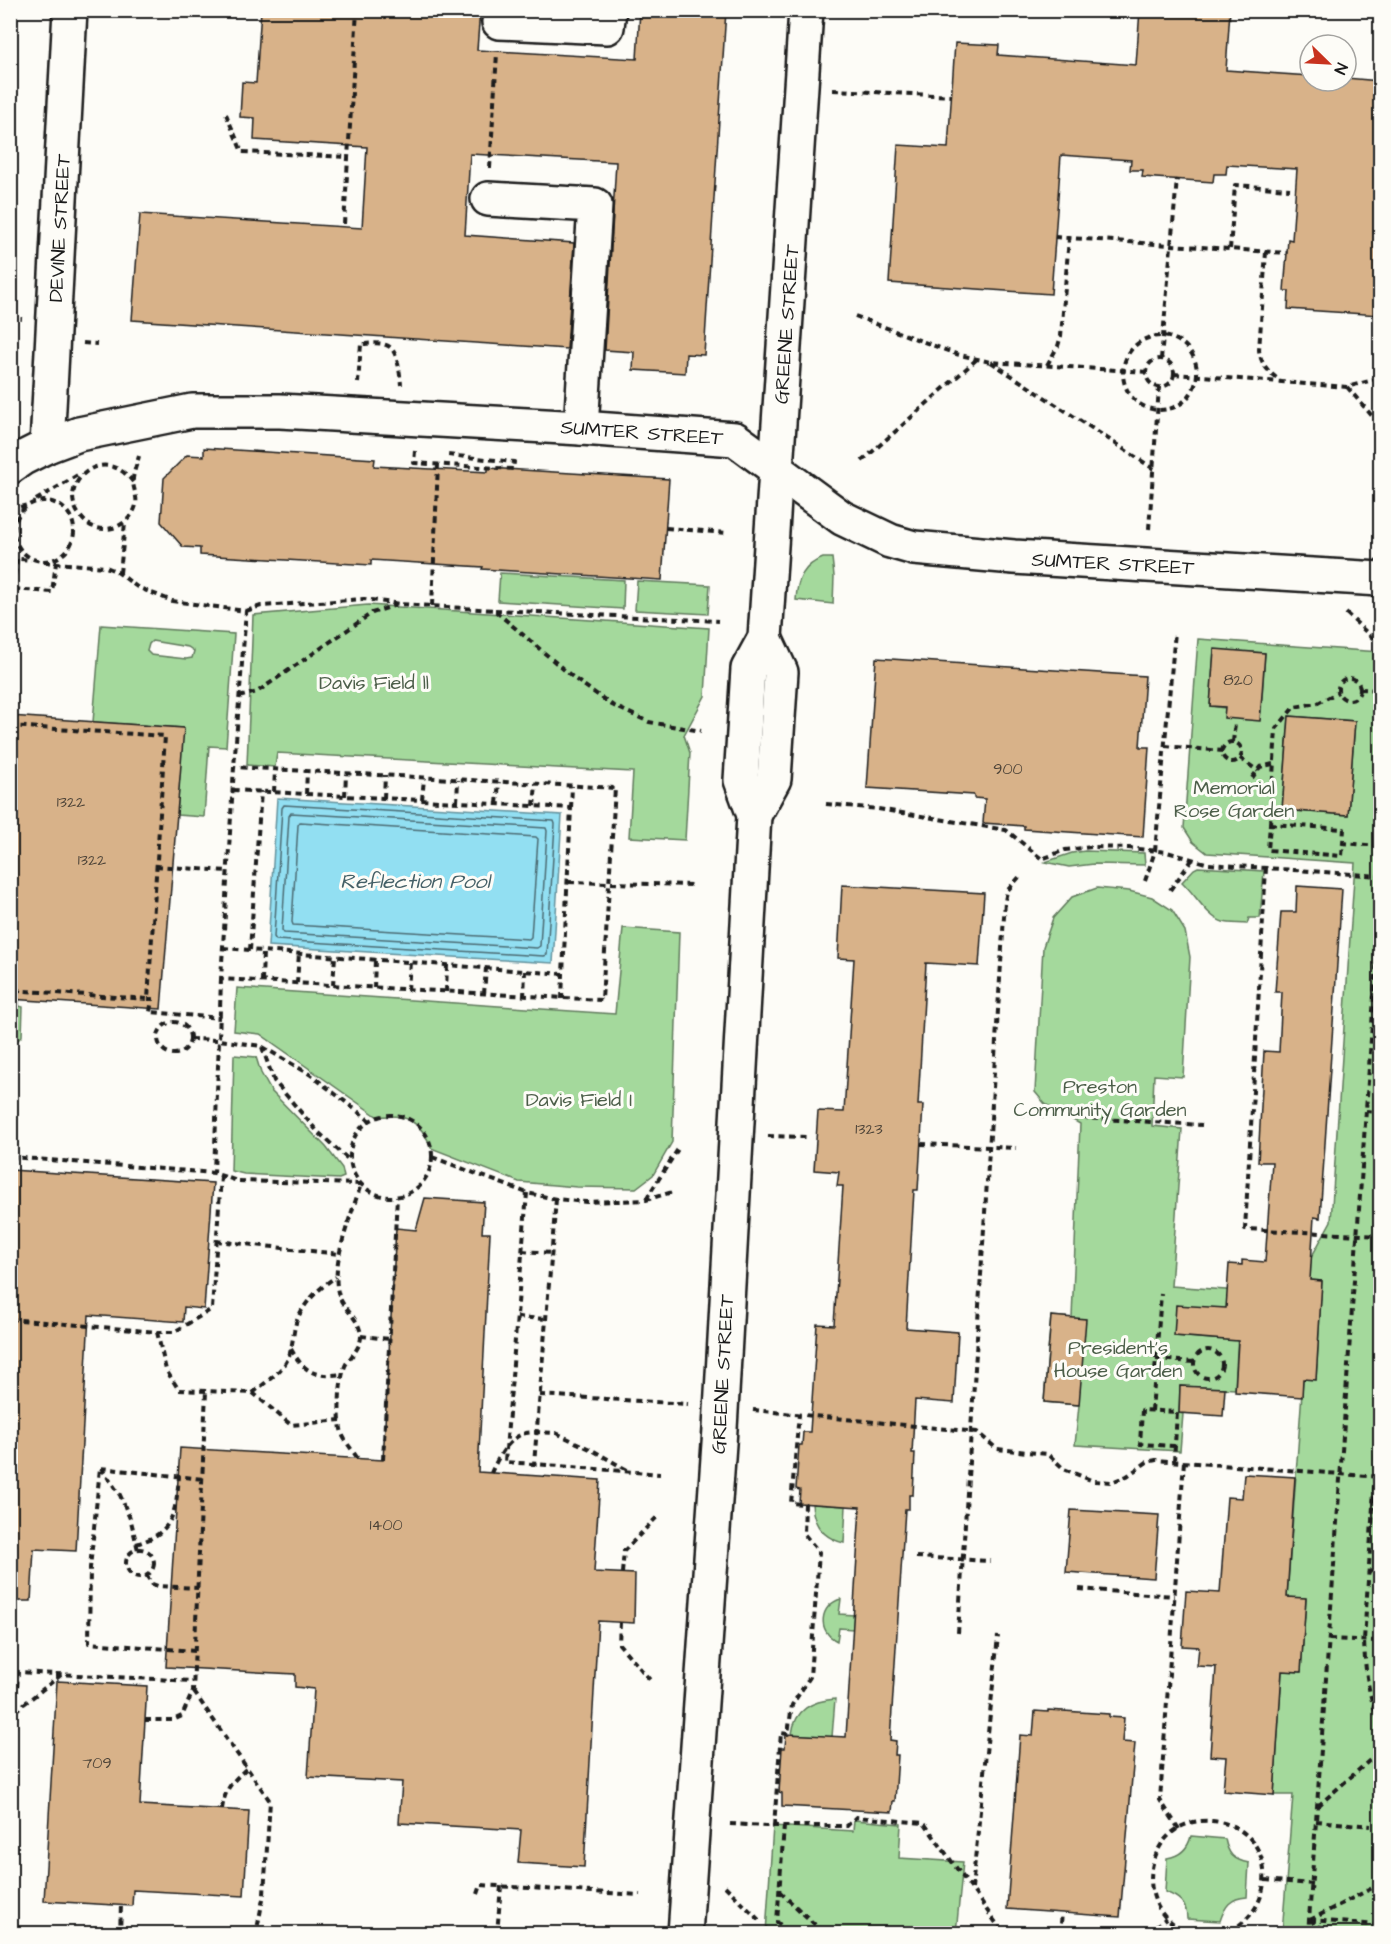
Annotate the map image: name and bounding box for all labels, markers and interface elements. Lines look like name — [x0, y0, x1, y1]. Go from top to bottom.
north arrow — [1298, 33, 1358, 93]
text: N — [1329, 60, 1353, 78]
street label: DEVINE STREET — [42, 153, 78, 303]
street label: GREENE STREET — [767, 243, 807, 405]
street label: SUMTER STREET — [560, 413, 725, 453]
street label: SUMTER STREET — [1031, 546, 1196, 582]
park label: Davis Field ll — [319, 669, 429, 697]
house number: 820 — [1223, 669, 1253, 691]
house number: 900 — [993, 758, 1023, 780]
park label: Memorial Rose Garden — [1174, 774, 1294, 825]
house number: 1322 — [57, 791, 85, 813]
house number: 1322 — [78, 849, 106, 871]
water label: Reflection Pool — [340, 867, 492, 896]
park label: Preston Community Garden — [1014, 1073, 1186, 1125]
park label: Davis Field I — [526, 1086, 632, 1114]
house number: 1323 — [855, 1118, 883, 1140]
street label: GREENE STREET — [705, 1293, 741, 1455]
park label: President's House Garden — [1054, 1334, 1182, 1385]
house number: 1400 — [369, 1514, 403, 1536]
house number: 709 — [82, 1752, 112, 1774]

